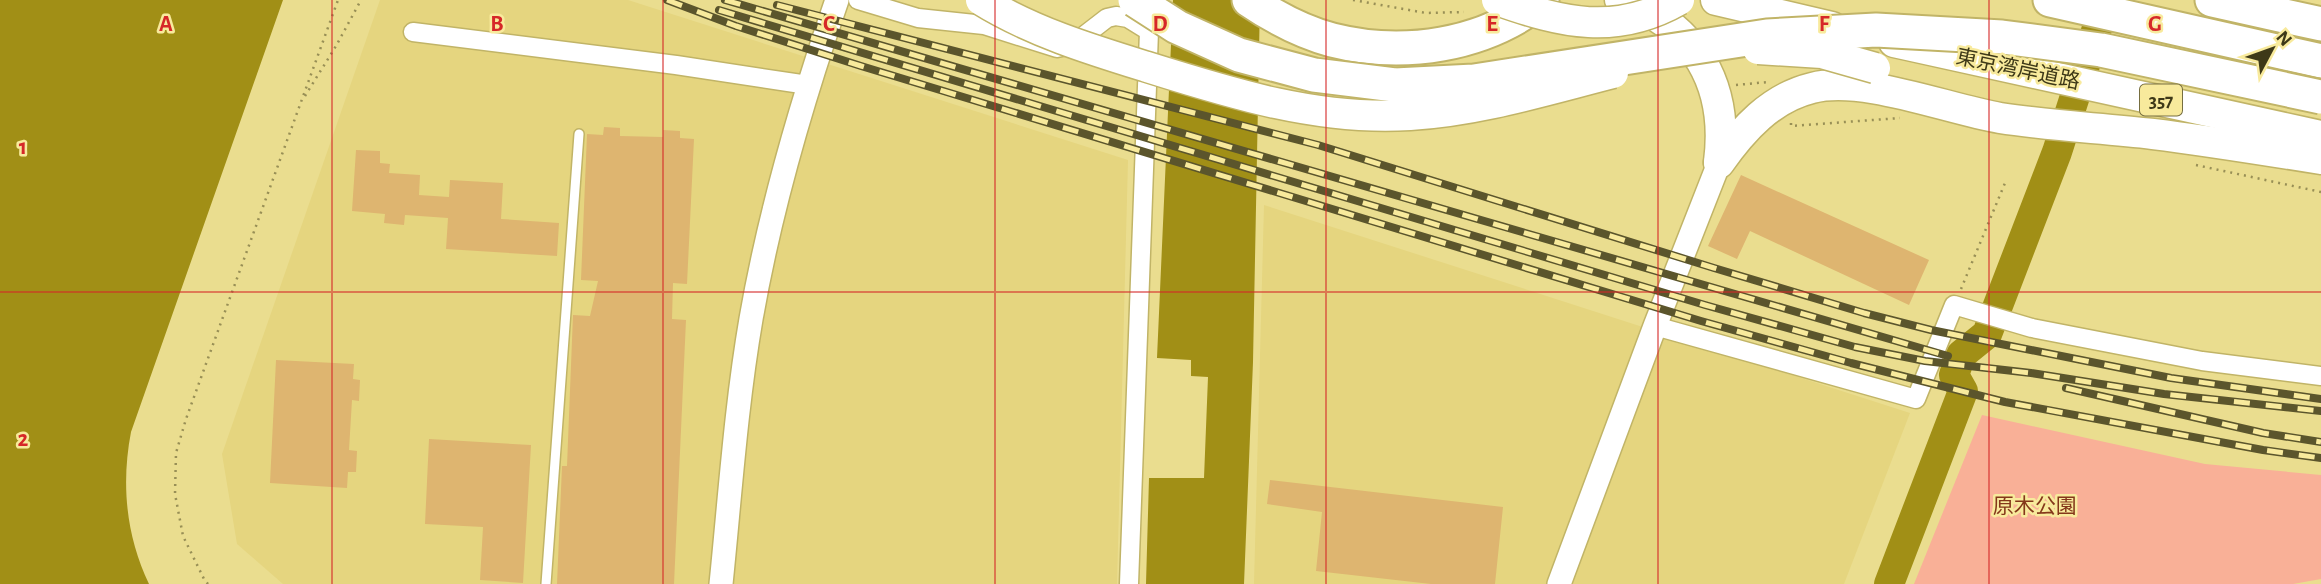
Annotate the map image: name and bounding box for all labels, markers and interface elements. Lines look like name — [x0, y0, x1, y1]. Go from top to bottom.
text: A — [159, 13, 173, 36]
text: B — [490, 13, 504, 36]
text: C — [823, 13, 835, 36]
text: D — [1152, 13, 1168, 36]
text: E — [1486, 13, 1498, 36]
text: F — [1819, 13, 1830, 36]
text: G — [2148, 13, 2162, 36]
north arrow — [2237, 14, 2307, 84]
text: N — [2272, 28, 2295, 50]
street label: 東京湾岸道路 — [1954, 45, 2082, 93]
road number: 357 — [2140, 85, 2182, 116]
text: 1 — [19, 136, 27, 159]
text: 2 — [18, 428, 29, 451]
park label: 原木公園 — [1993, 495, 2077, 517]

